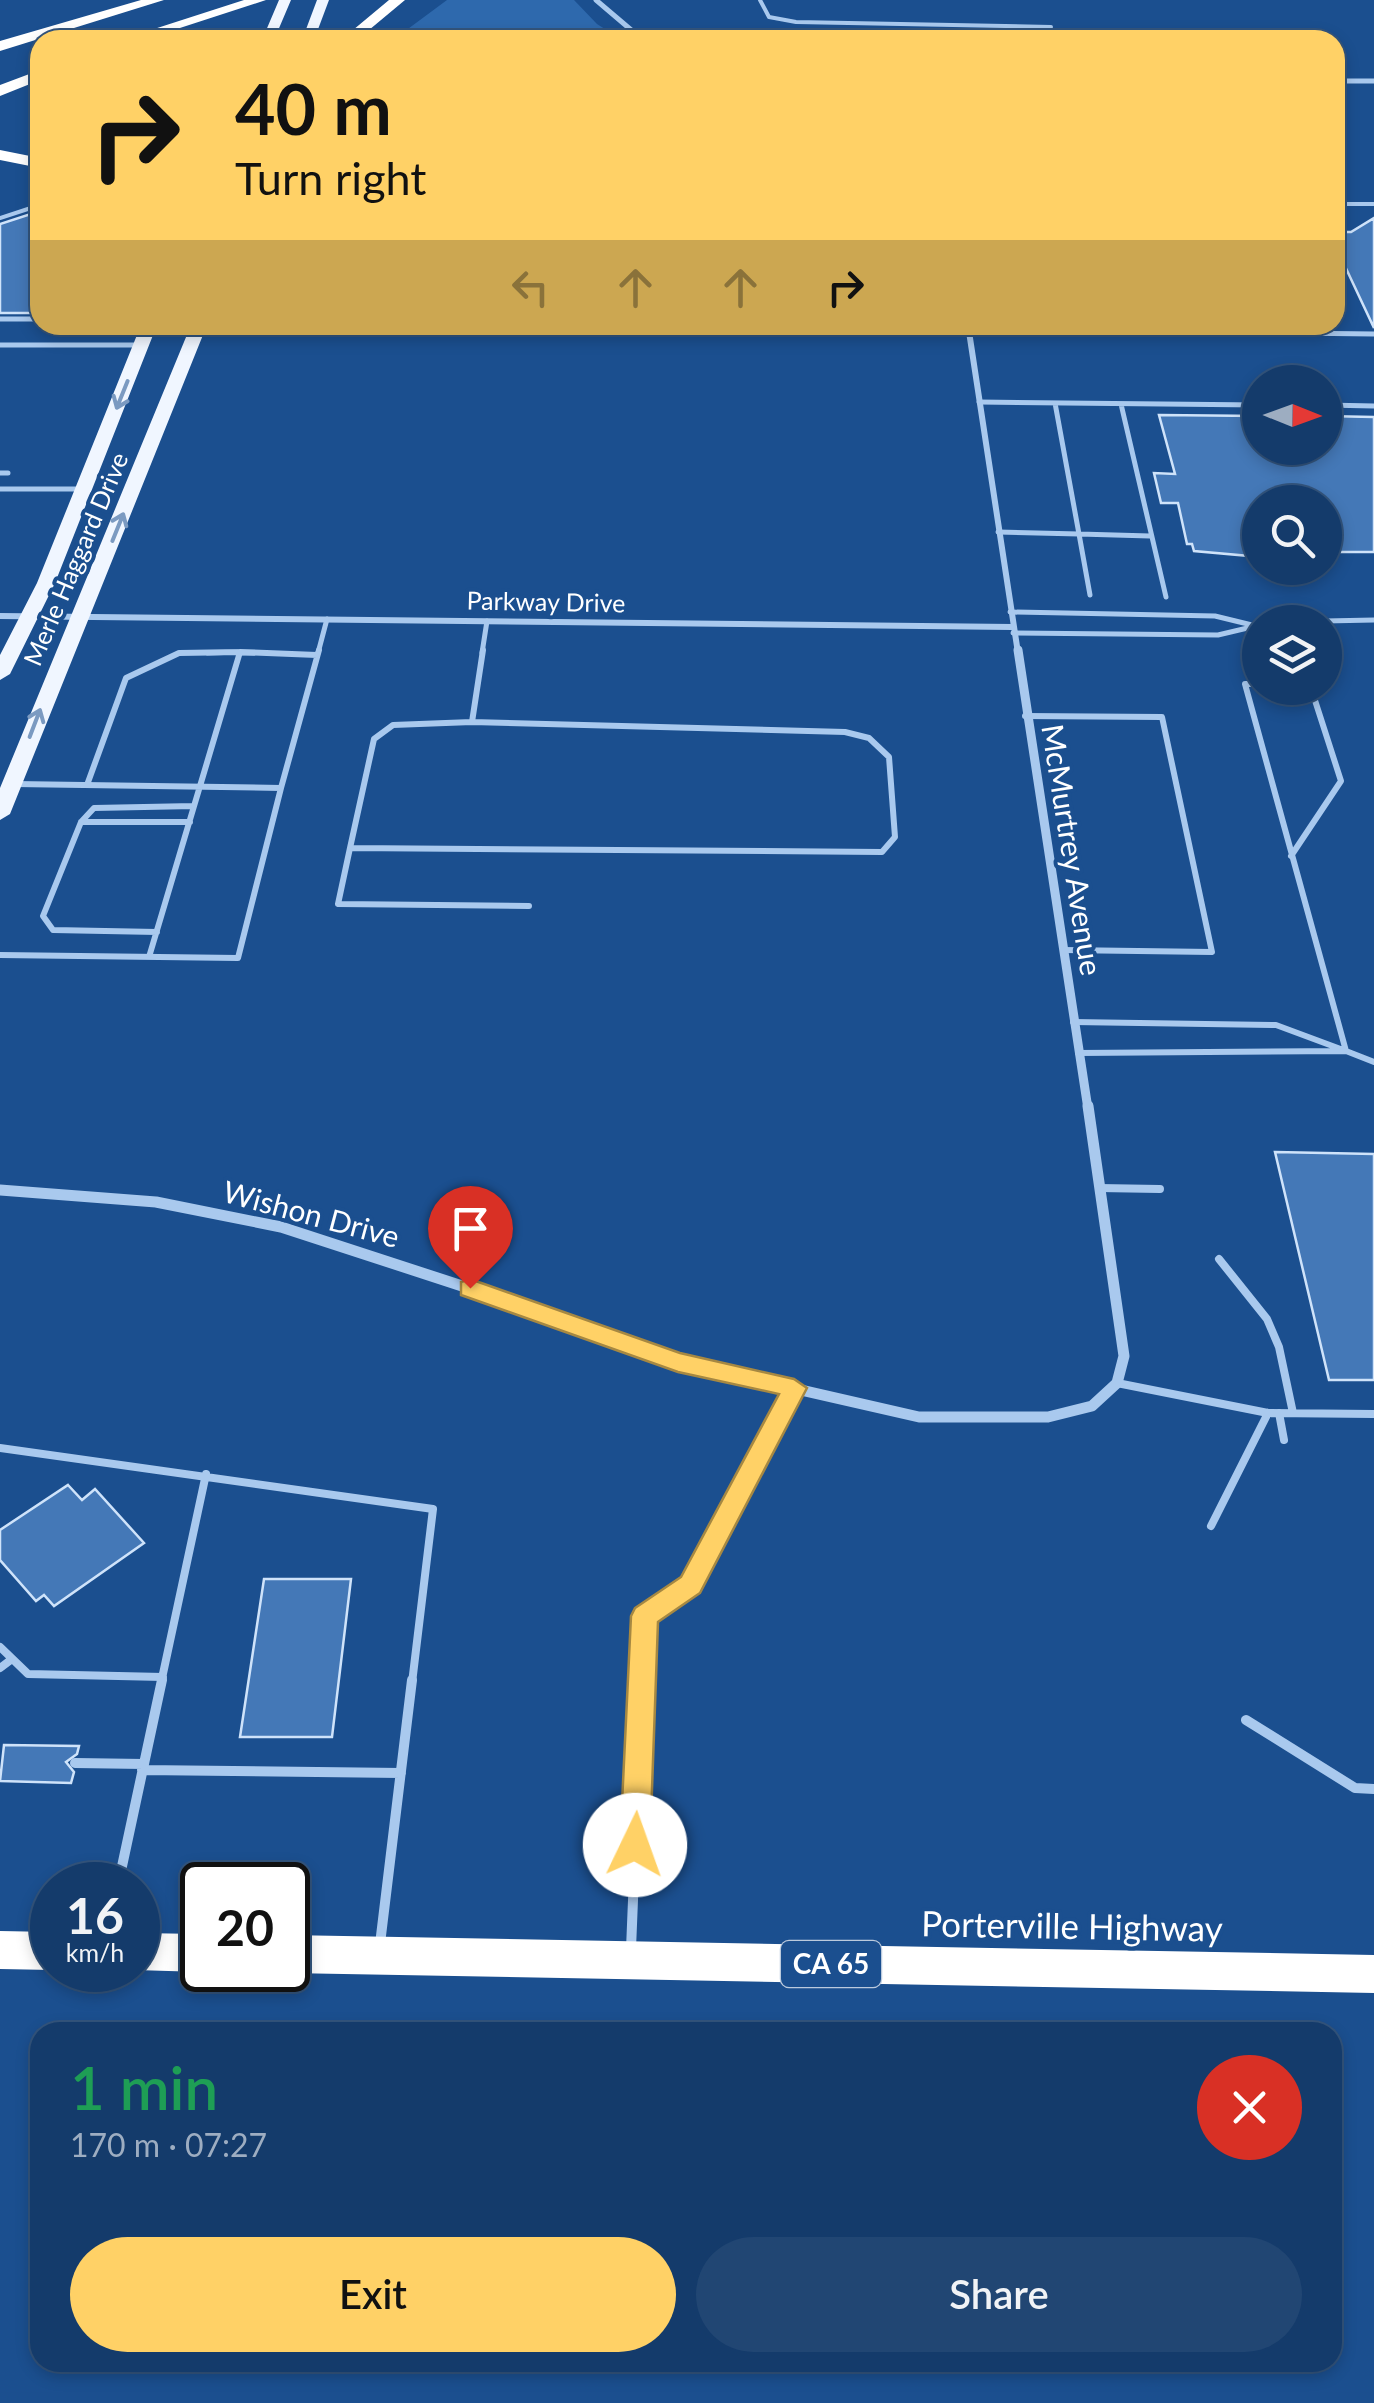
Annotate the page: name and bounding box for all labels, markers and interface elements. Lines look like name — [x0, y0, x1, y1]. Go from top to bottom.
text: 40 m — [235, 66, 392, 150]
icon: right — [70, 70, 200, 200]
text: Turn right — [235, 151, 426, 205]
icon: left — [503, 260, 558, 315]
icon: ahead — [608, 260, 663, 315]
icon: ahead — [713, 260, 768, 315]
icon: right — [818, 260, 873, 315]
north arrow — [1242, 365, 1342, 465]
map controls — [1242, 365, 1342, 705]
one-way arrow — [111, 380, 129, 410]
street label: Merle Haggard Drive — [17, 447, 134, 670]
button: search — [1242, 485, 1342, 585]
one-way arrow — [111, 513, 129, 543]
street label: Parkway Drive — [466, 585, 626, 617]
button: layers — [1242, 605, 1342, 705]
one-way arrow — [27, 708, 45, 739]
street label: McMurtrey Avenue — [1035, 721, 1111, 978]
street label: Wishon Drive — [220, 1172, 404, 1254]
pin — [428, 1186, 513, 1289]
icon: arrive — [443, 1201, 498, 1256]
position arrow — [583, 1793, 687, 1897]
speed limit sign: 20 — [180, 1862, 310, 1992]
text: 16 — [66, 1885, 124, 1945]
street label: Porterville Highway — [921, 1901, 1223, 1949]
text: km/h — [66, 1937, 124, 1967]
road number: CA 65 — [781, 1941, 881, 1987]
text: 1 min — [70, 2051, 218, 2123]
button: close — [1197, 2055, 1302, 2160]
text: 170 m · 07:27 — [70, 2125, 267, 2164]
button: Exit — [70, 2237, 676, 2352]
button: Share — [696, 2237, 1302, 2352]

